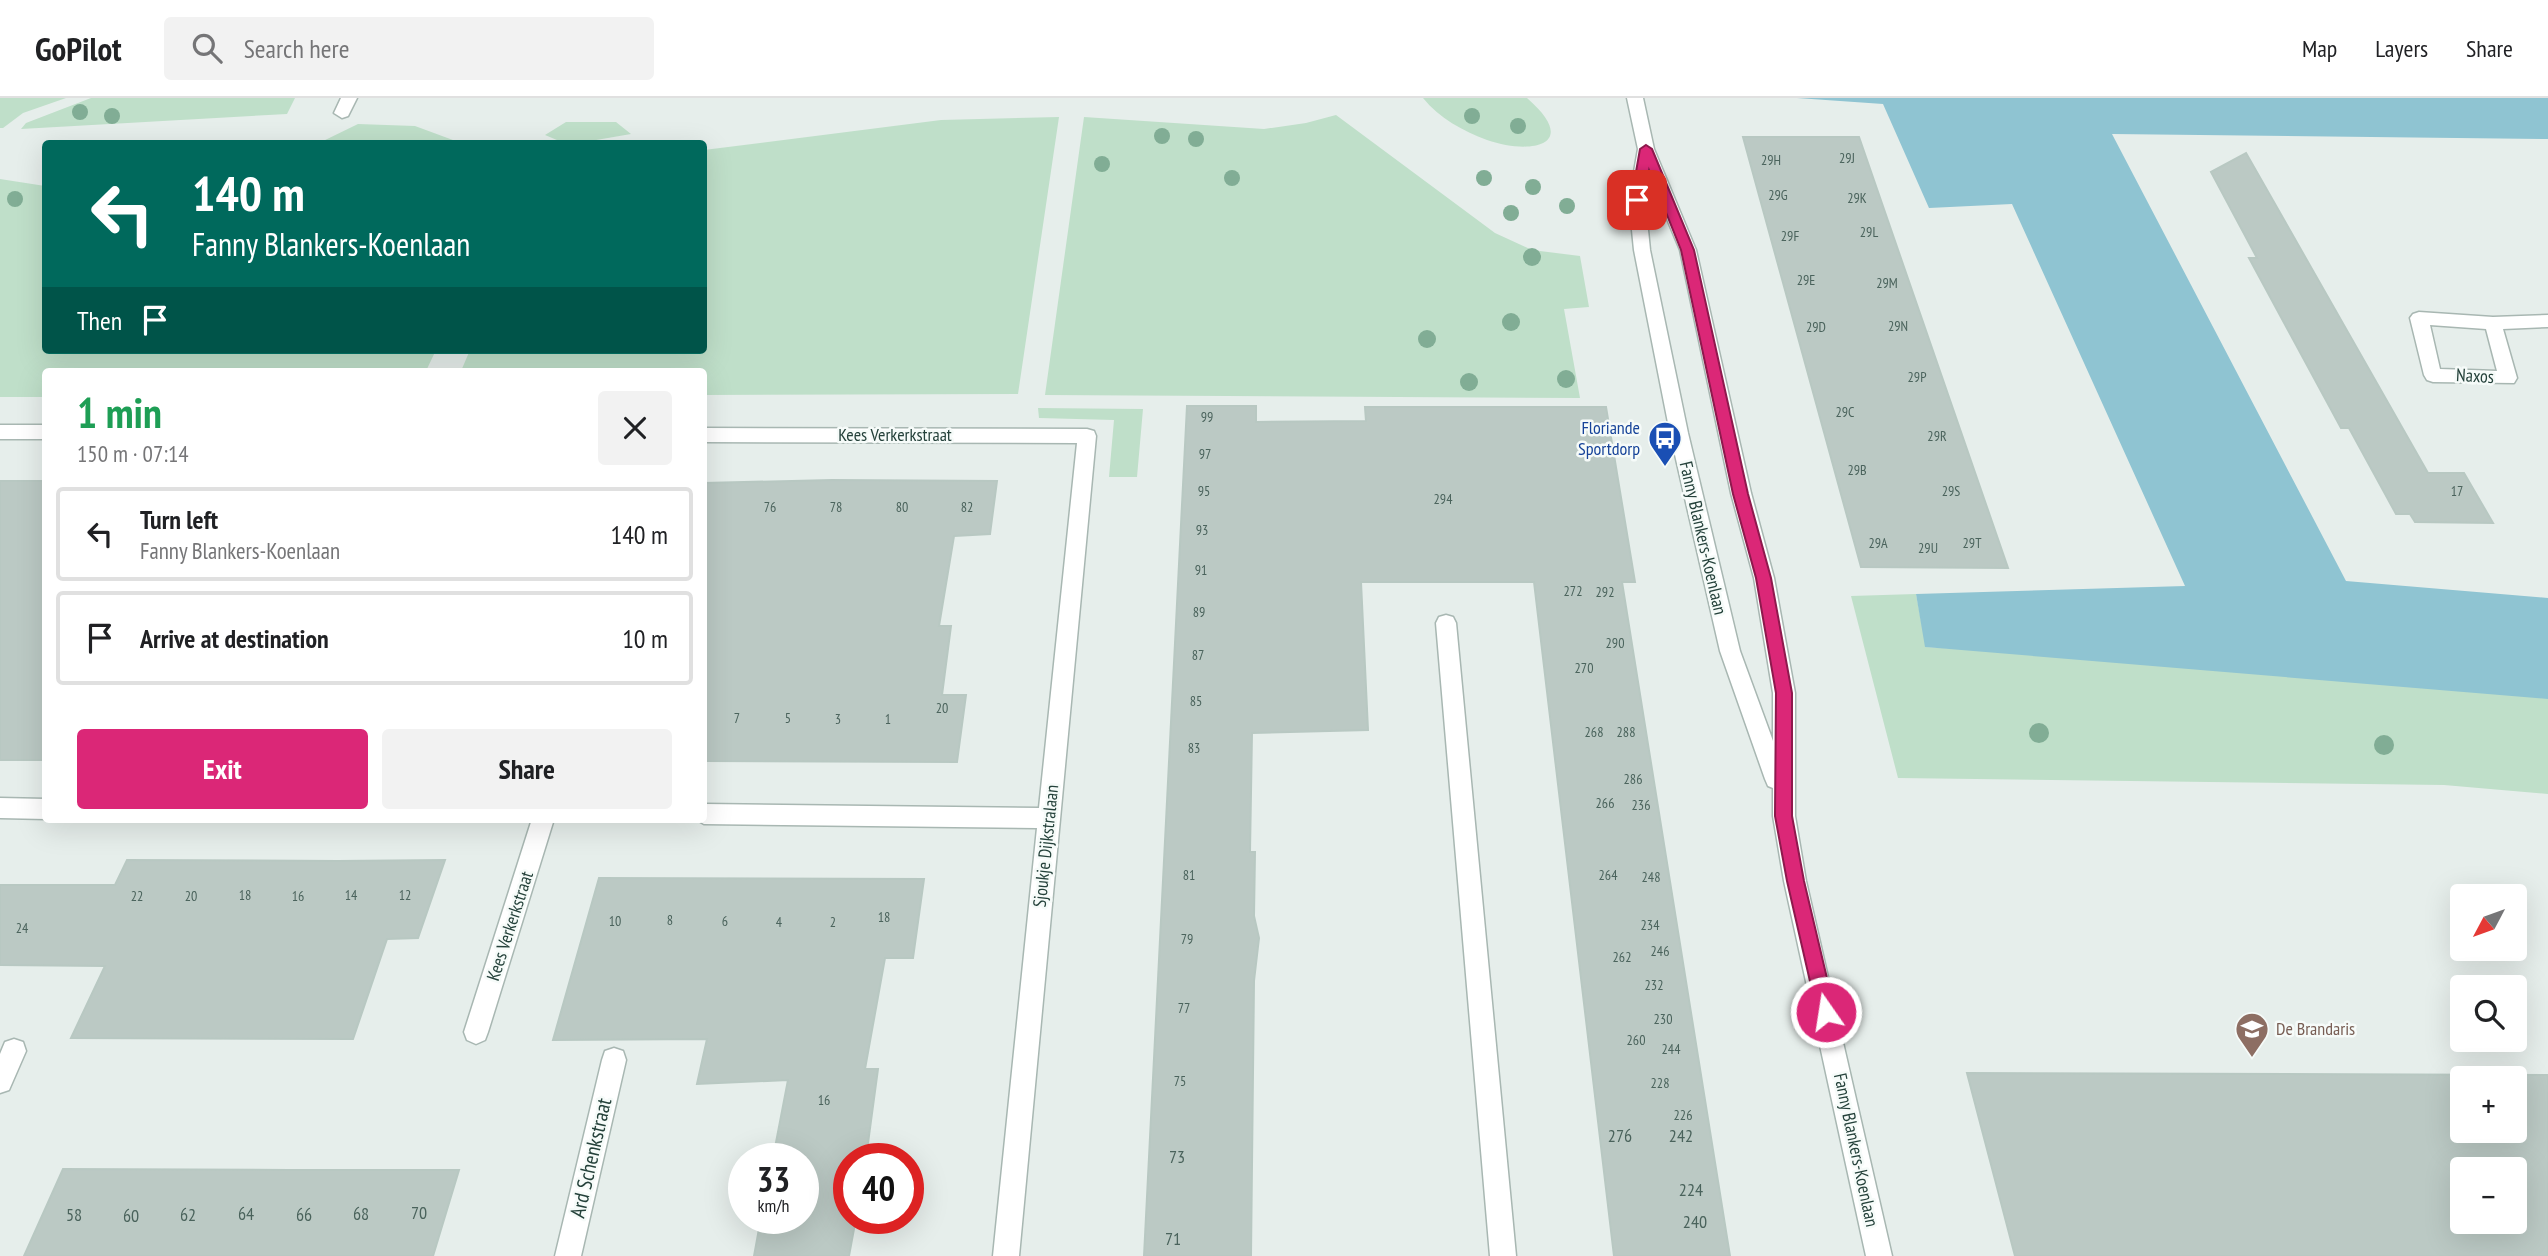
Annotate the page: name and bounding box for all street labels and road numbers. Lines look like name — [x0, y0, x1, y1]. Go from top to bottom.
street label: Naxos — [2456, 363, 2495, 388]
street label: Kees Verkerkstraat — [838, 423, 952, 446]
street label: Fanny Blankers-Koenlaan — [1675, 459, 1732, 617]
street label: Sjoukje Dijkstralaan — [1028, 784, 1063, 908]
street label: Kees Verkerkstraat — [481, 868, 538, 983]
street label: Fanny Blankers-Koenlaan — [1829, 1071, 1884, 1229]
street label: Ard Schenkstraat — [564, 1095, 617, 1220]

